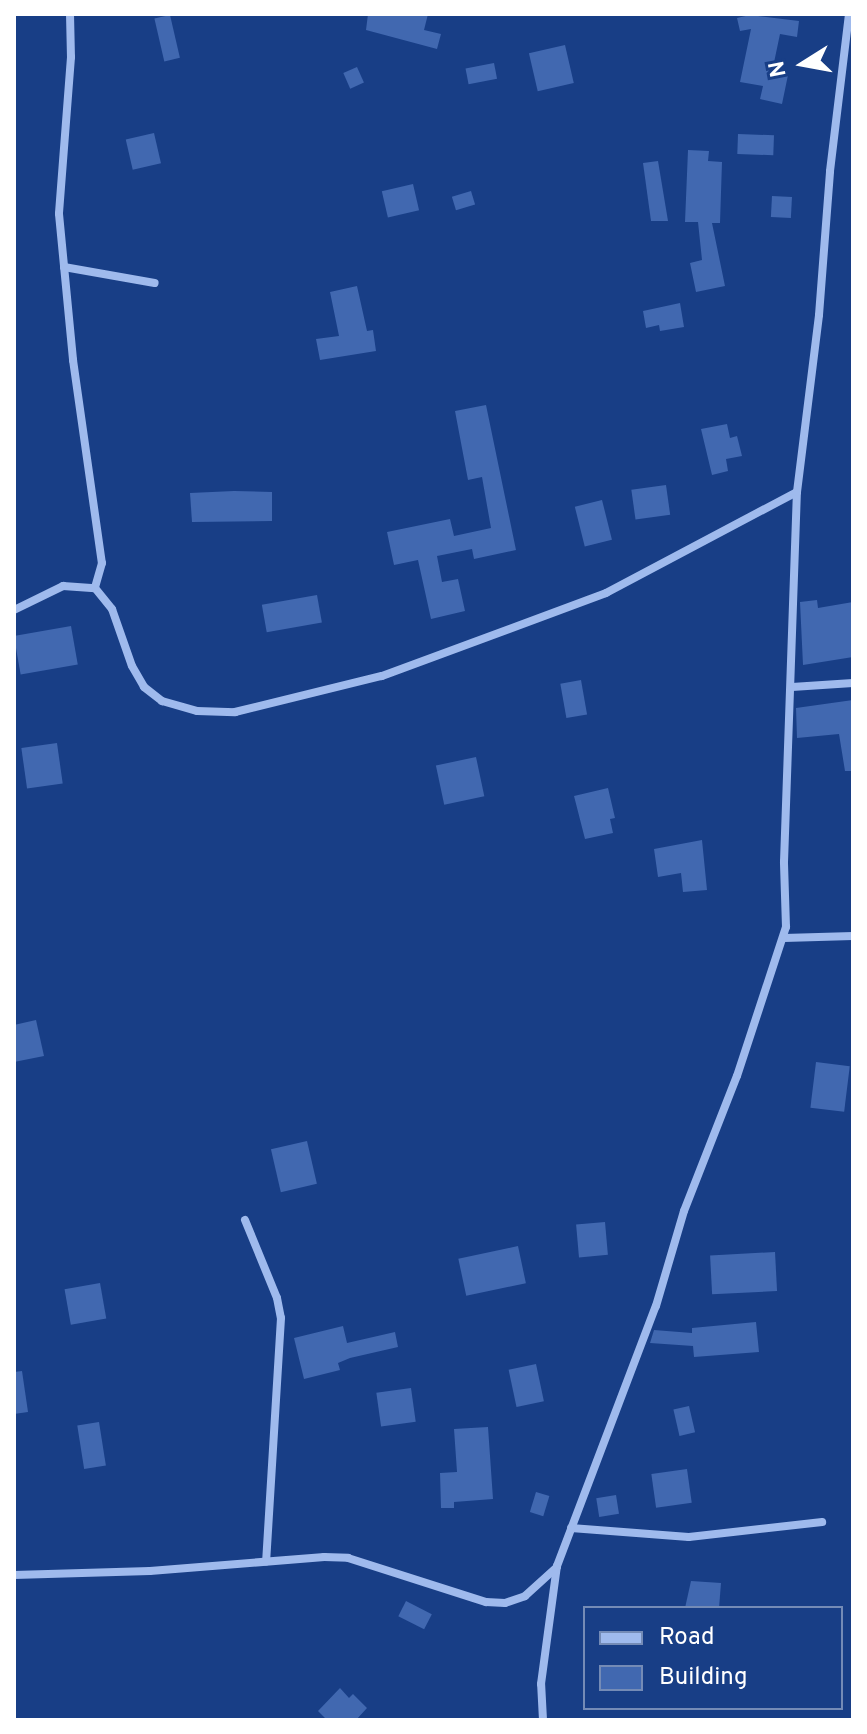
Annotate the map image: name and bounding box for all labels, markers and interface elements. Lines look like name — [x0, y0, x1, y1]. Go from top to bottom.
north arrow — [763, 24, 843, 104]
text: N — [764, 58, 794, 79]
legend — [583, 1606, 843, 1710]
text: Road — [659, 1623, 715, 1653]
text: Building — [659, 1663, 748, 1693]

